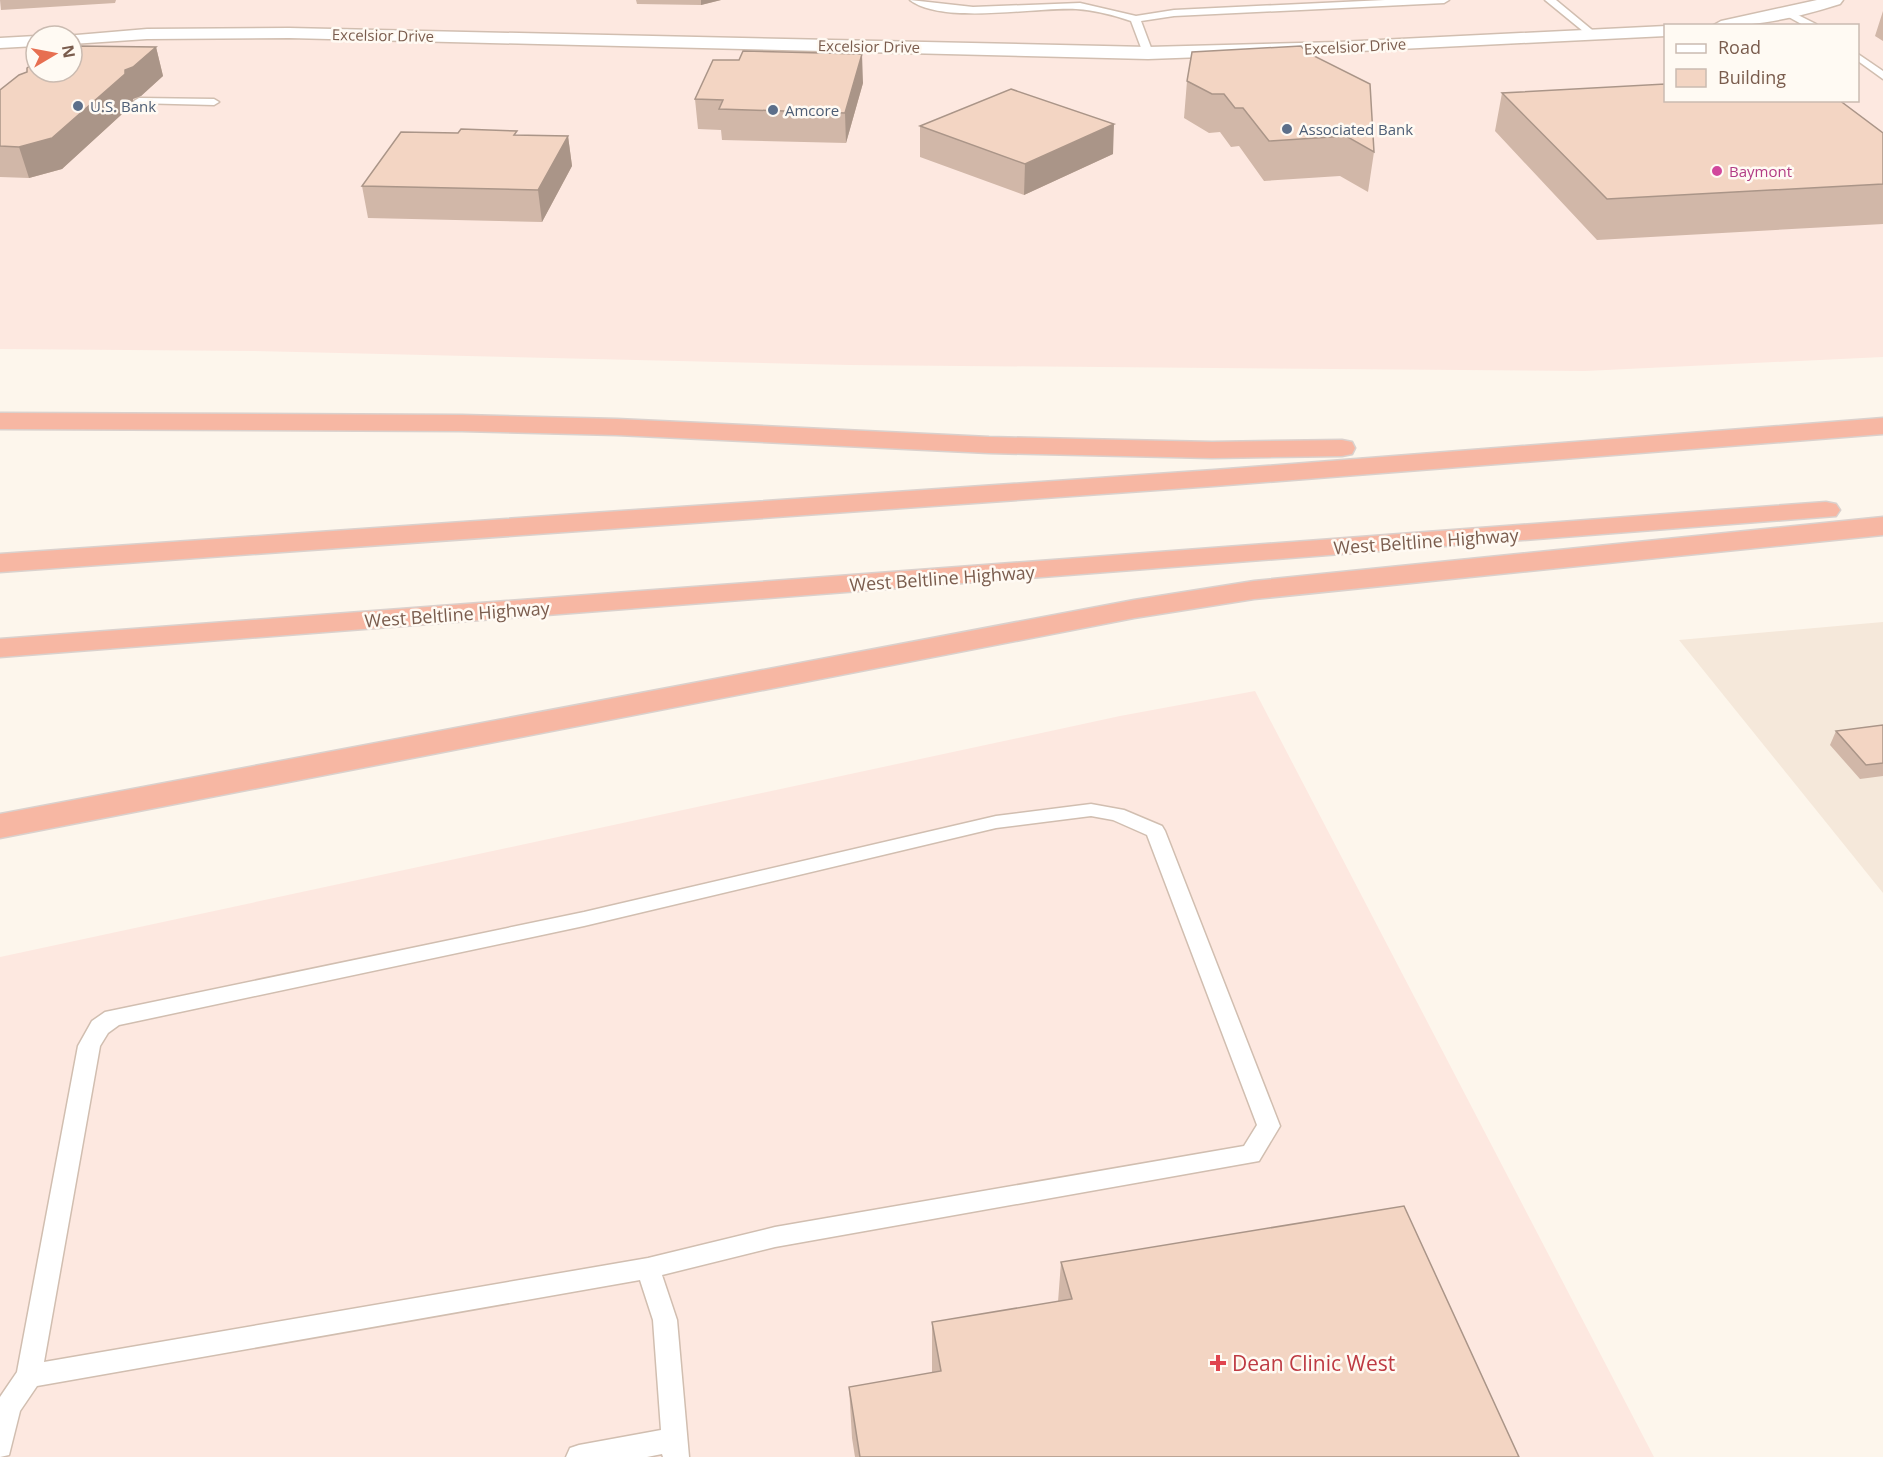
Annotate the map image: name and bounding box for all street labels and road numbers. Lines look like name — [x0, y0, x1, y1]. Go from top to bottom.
street label: Excelsior Drive — [332, 24, 434, 46]
street label: Excelsior Drive — [1303, 33, 1407, 59]
street label: Excelsior Drive — [818, 35, 920, 57]
street label: West Beltline Highway — [1333, 522, 1520, 559]
street label: West Beltline Highway — [849, 559, 1036, 596]
street label: West Beltline Highway — [364, 595, 551, 632]

